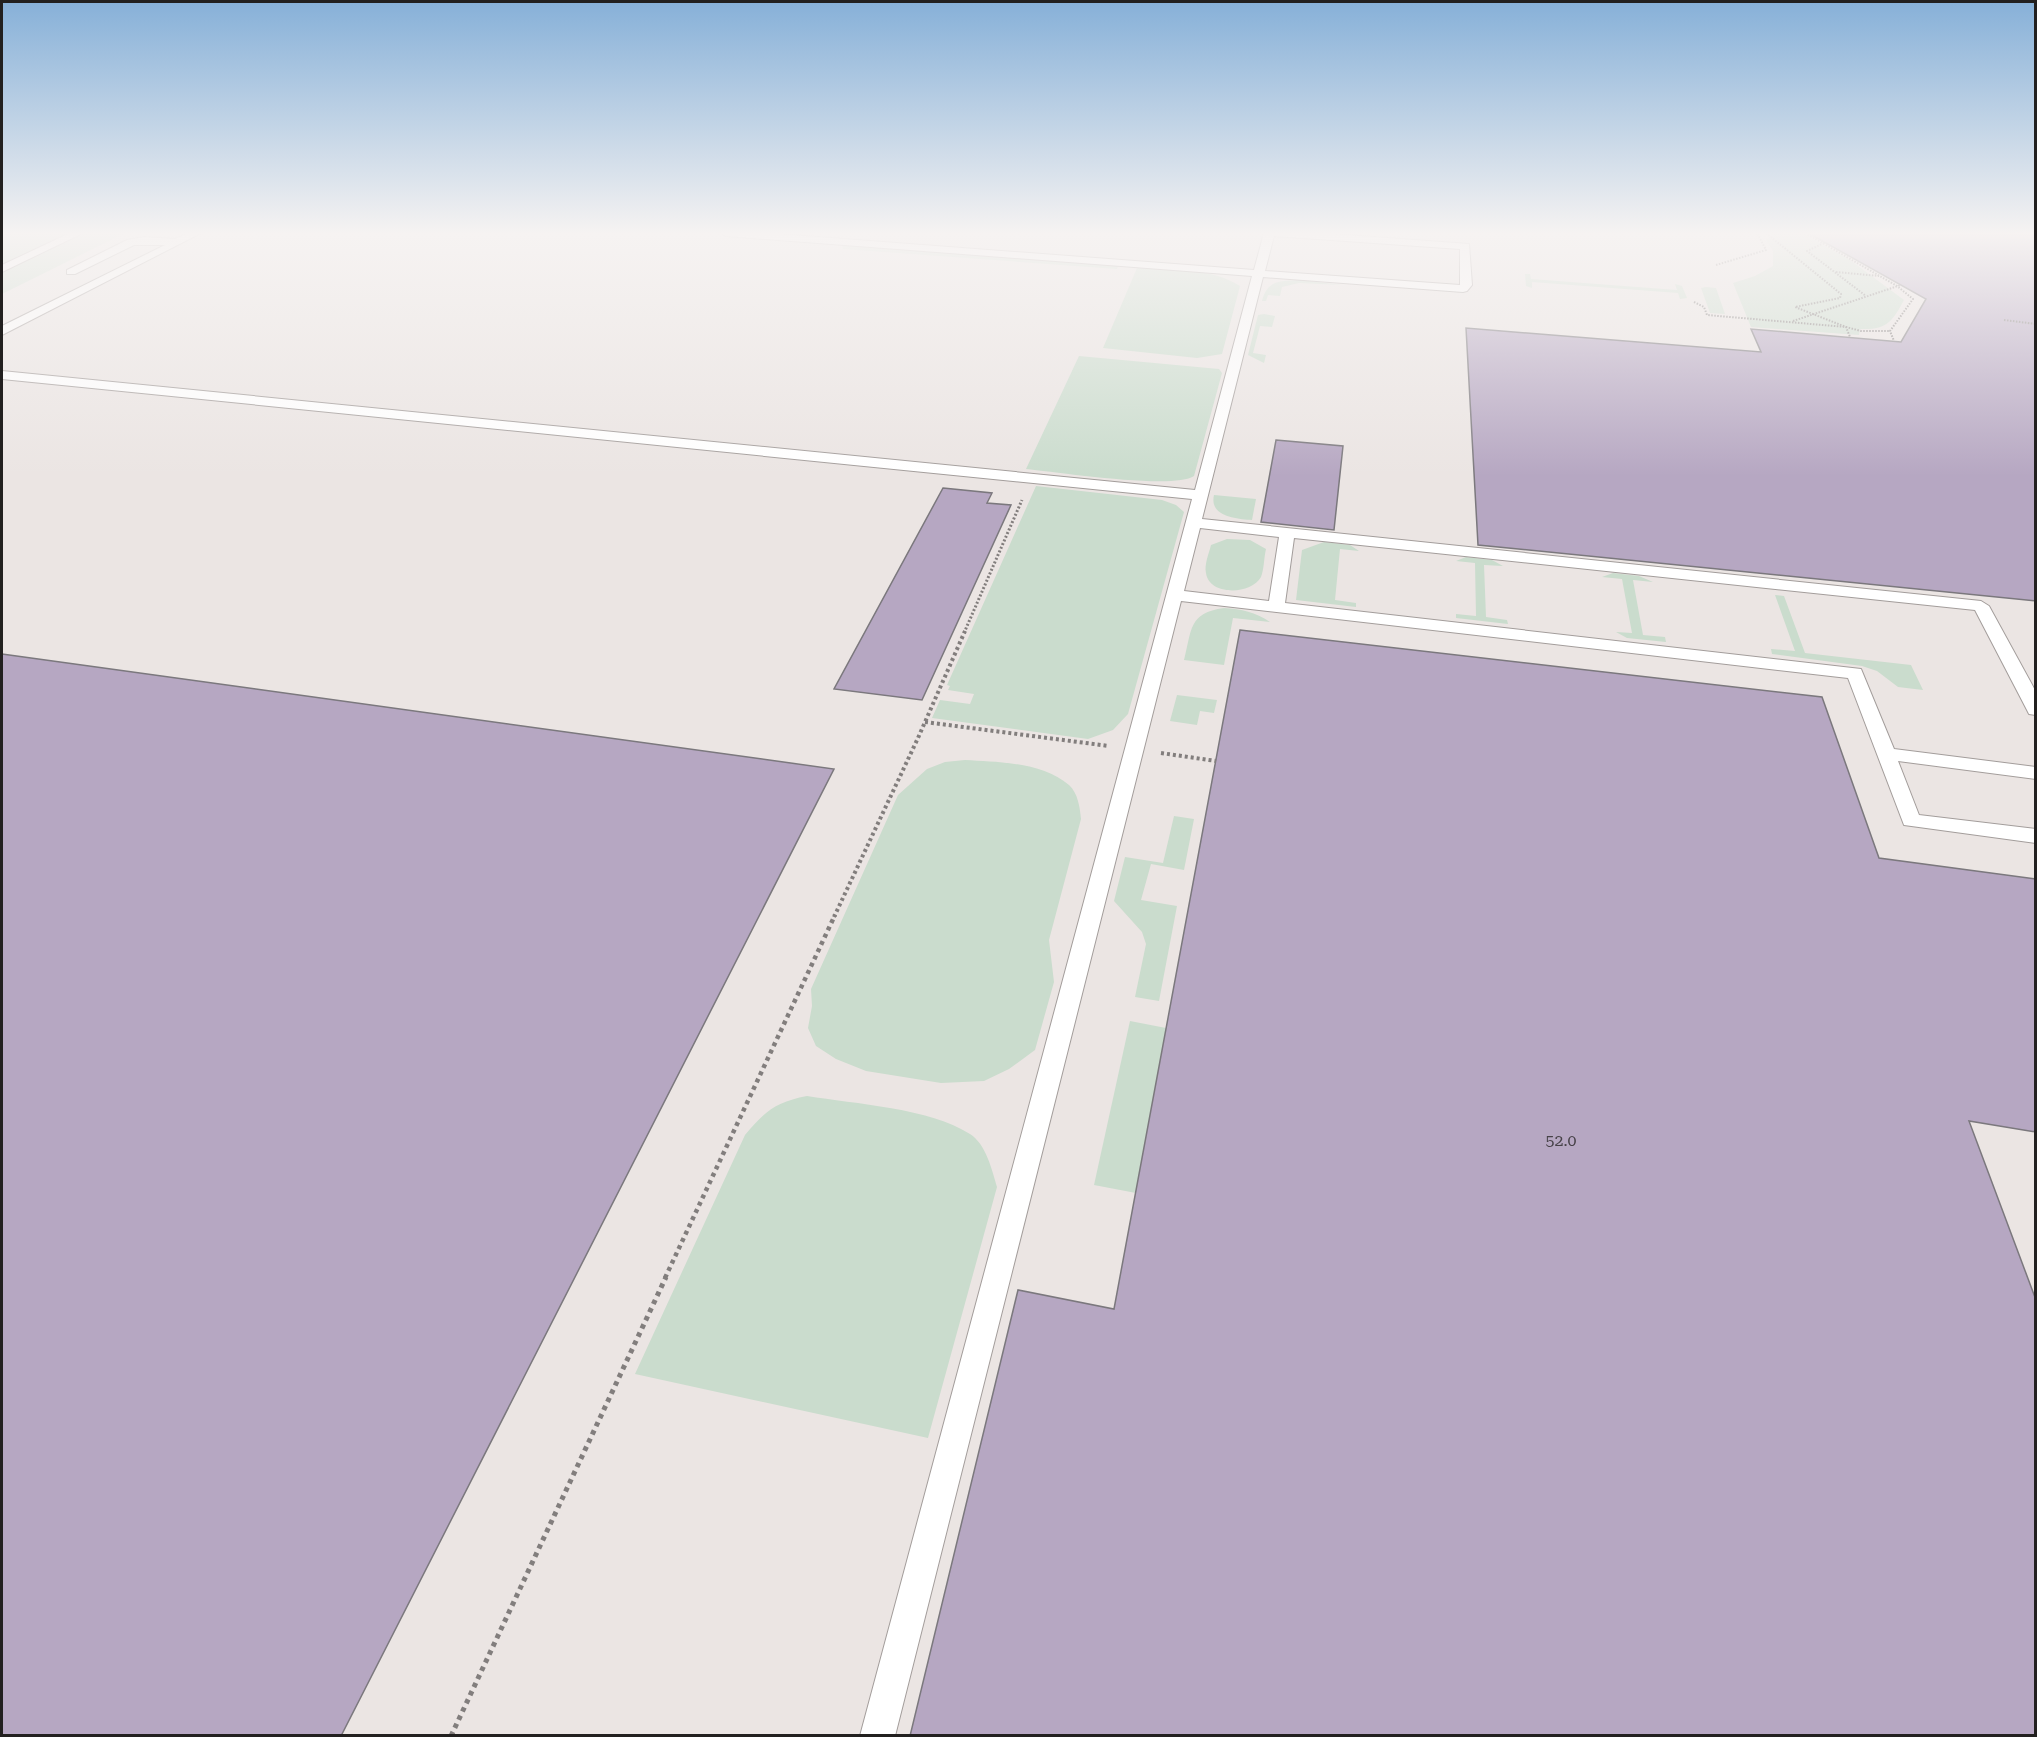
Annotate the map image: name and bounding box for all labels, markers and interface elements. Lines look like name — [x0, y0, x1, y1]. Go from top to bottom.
house number: 52.0 — [1546, 1131, 1577, 1150]

